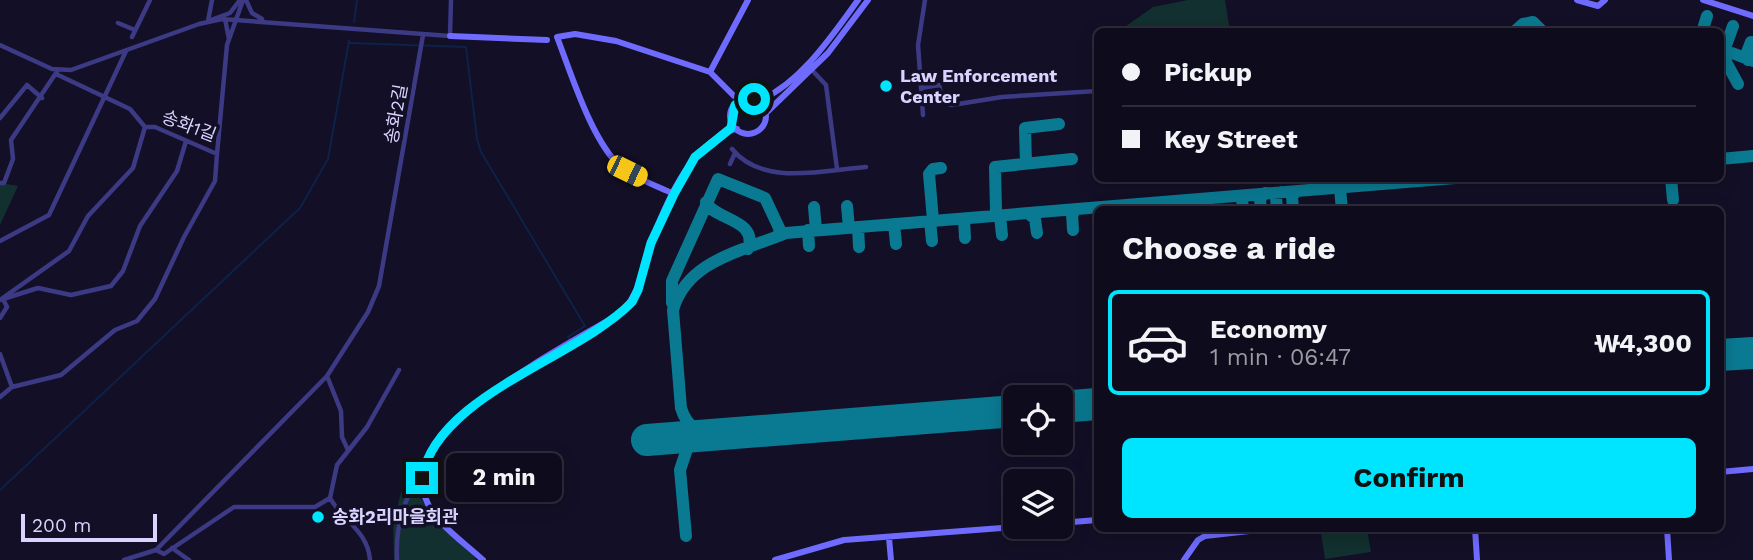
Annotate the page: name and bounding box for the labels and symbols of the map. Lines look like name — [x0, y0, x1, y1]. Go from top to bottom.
place label: Law Enforcement Center — [900, 65, 1057, 107]
marker: Law Enforcement Center — [878, 78, 894, 94]
street label: 송화2길 — [380, 82, 411, 145]
route start — [738, 83, 770, 115]
street label: 송화1길 — [159, 106, 219, 145]
car — [604, 152, 651, 190]
callout: 2 min — [446, 454, 562, 503]
route end — [406, 462, 438, 494]
place label: 송화2리마을회관 — [332, 506, 459, 527]
marker: 송화2리마을회관 — [310, 509, 326, 525]
scale bar — [21, 511, 158, 543]

